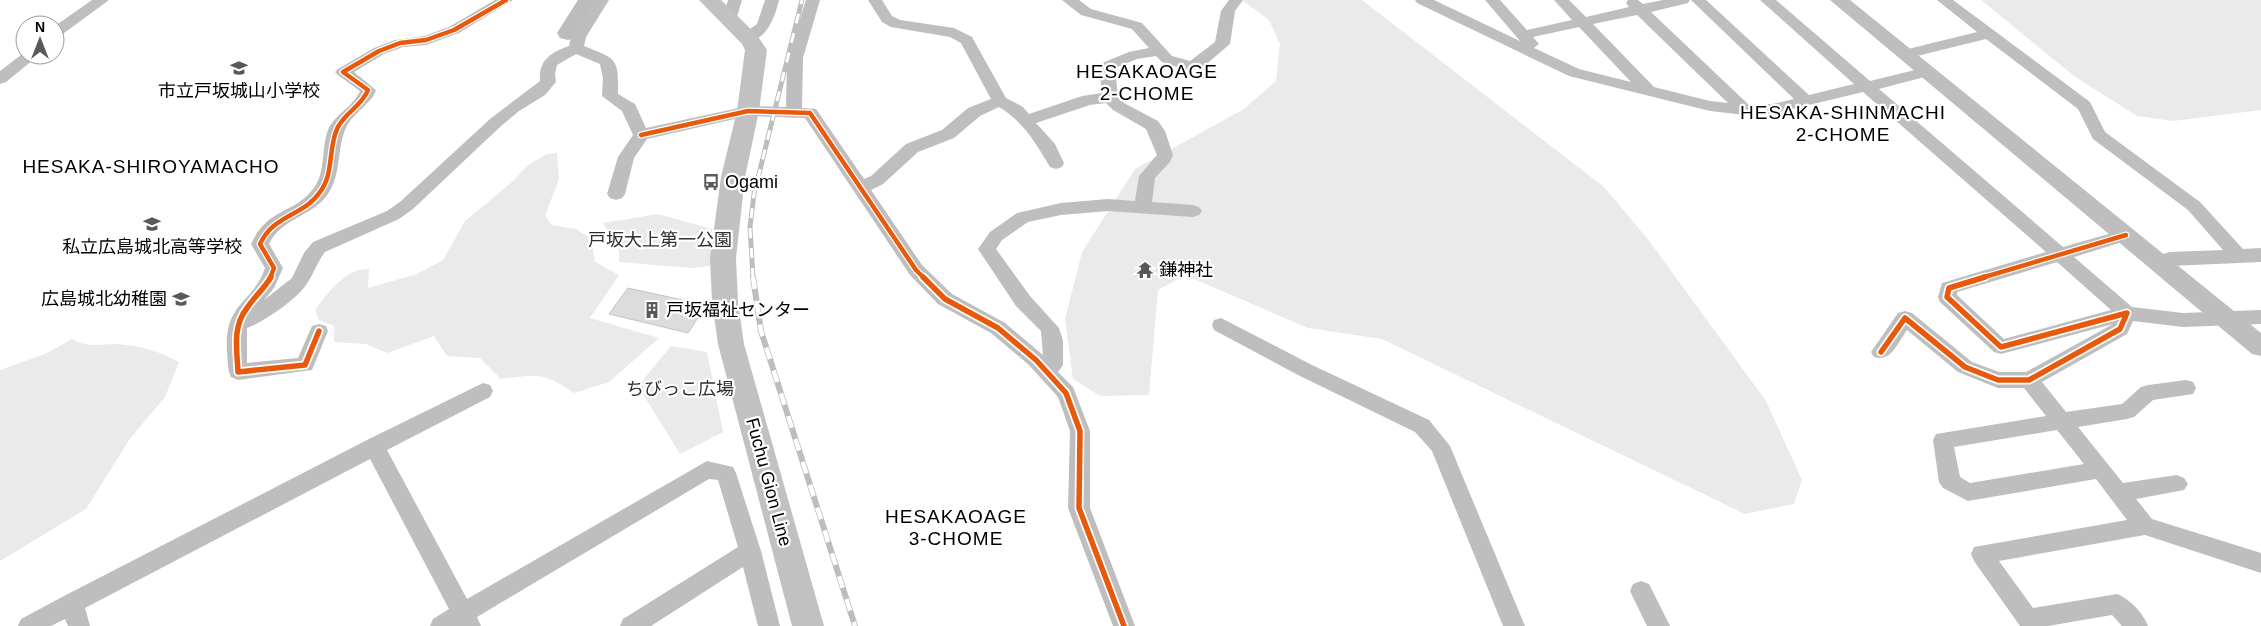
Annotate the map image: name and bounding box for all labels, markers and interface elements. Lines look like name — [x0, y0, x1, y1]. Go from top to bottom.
north arrow — [15, 15, 65, 65]
text: N — [35, 19, 45, 35]
school or university icon: 市立戸坂城山小学校 — [229, 58, 249, 78]
district label: HESAKAOAGE 2-CHOME — [1076, 61, 1218, 104]
place label: 市立戸坂城山小学校 — [158, 81, 320, 101]
district label: HESAKA-SHINMACHI 2-CHOME — [1740, 102, 1946, 145]
district label: HESAKA-SHIROYAMACHO — [22, 156, 280, 177]
bus stop icon: Ogami — [701, 172, 721, 192]
place label: Ogami — [725, 172, 778, 192]
school or university icon: 私立広島城北高等学校 — [142, 214, 162, 234]
park label: 戸坂大上第一公園 — [588, 230, 732, 250]
place label: 私立広島城北高等学校 — [62, 237, 242, 257]
temple icon: 鎌神社 — [1135, 260, 1155, 280]
place label: 鎌神社 — [1159, 260, 1213, 280]
place label: 広島城北幼稚園 — [41, 289, 167, 309]
school or university icon: 広島城北幼稚園 — [171, 289, 191, 309]
building icon: 戸坂福祉センター — [642, 300, 662, 320]
place label: 戸坂福祉センター — [666, 300, 810, 320]
park label: ちびっこ広場 — [626, 379, 734, 399]
street label: Fuchu Gion Line — [742, 416, 796, 548]
district label: HESAKAOAGE 3-CHOME — [885, 506, 1027, 549]

